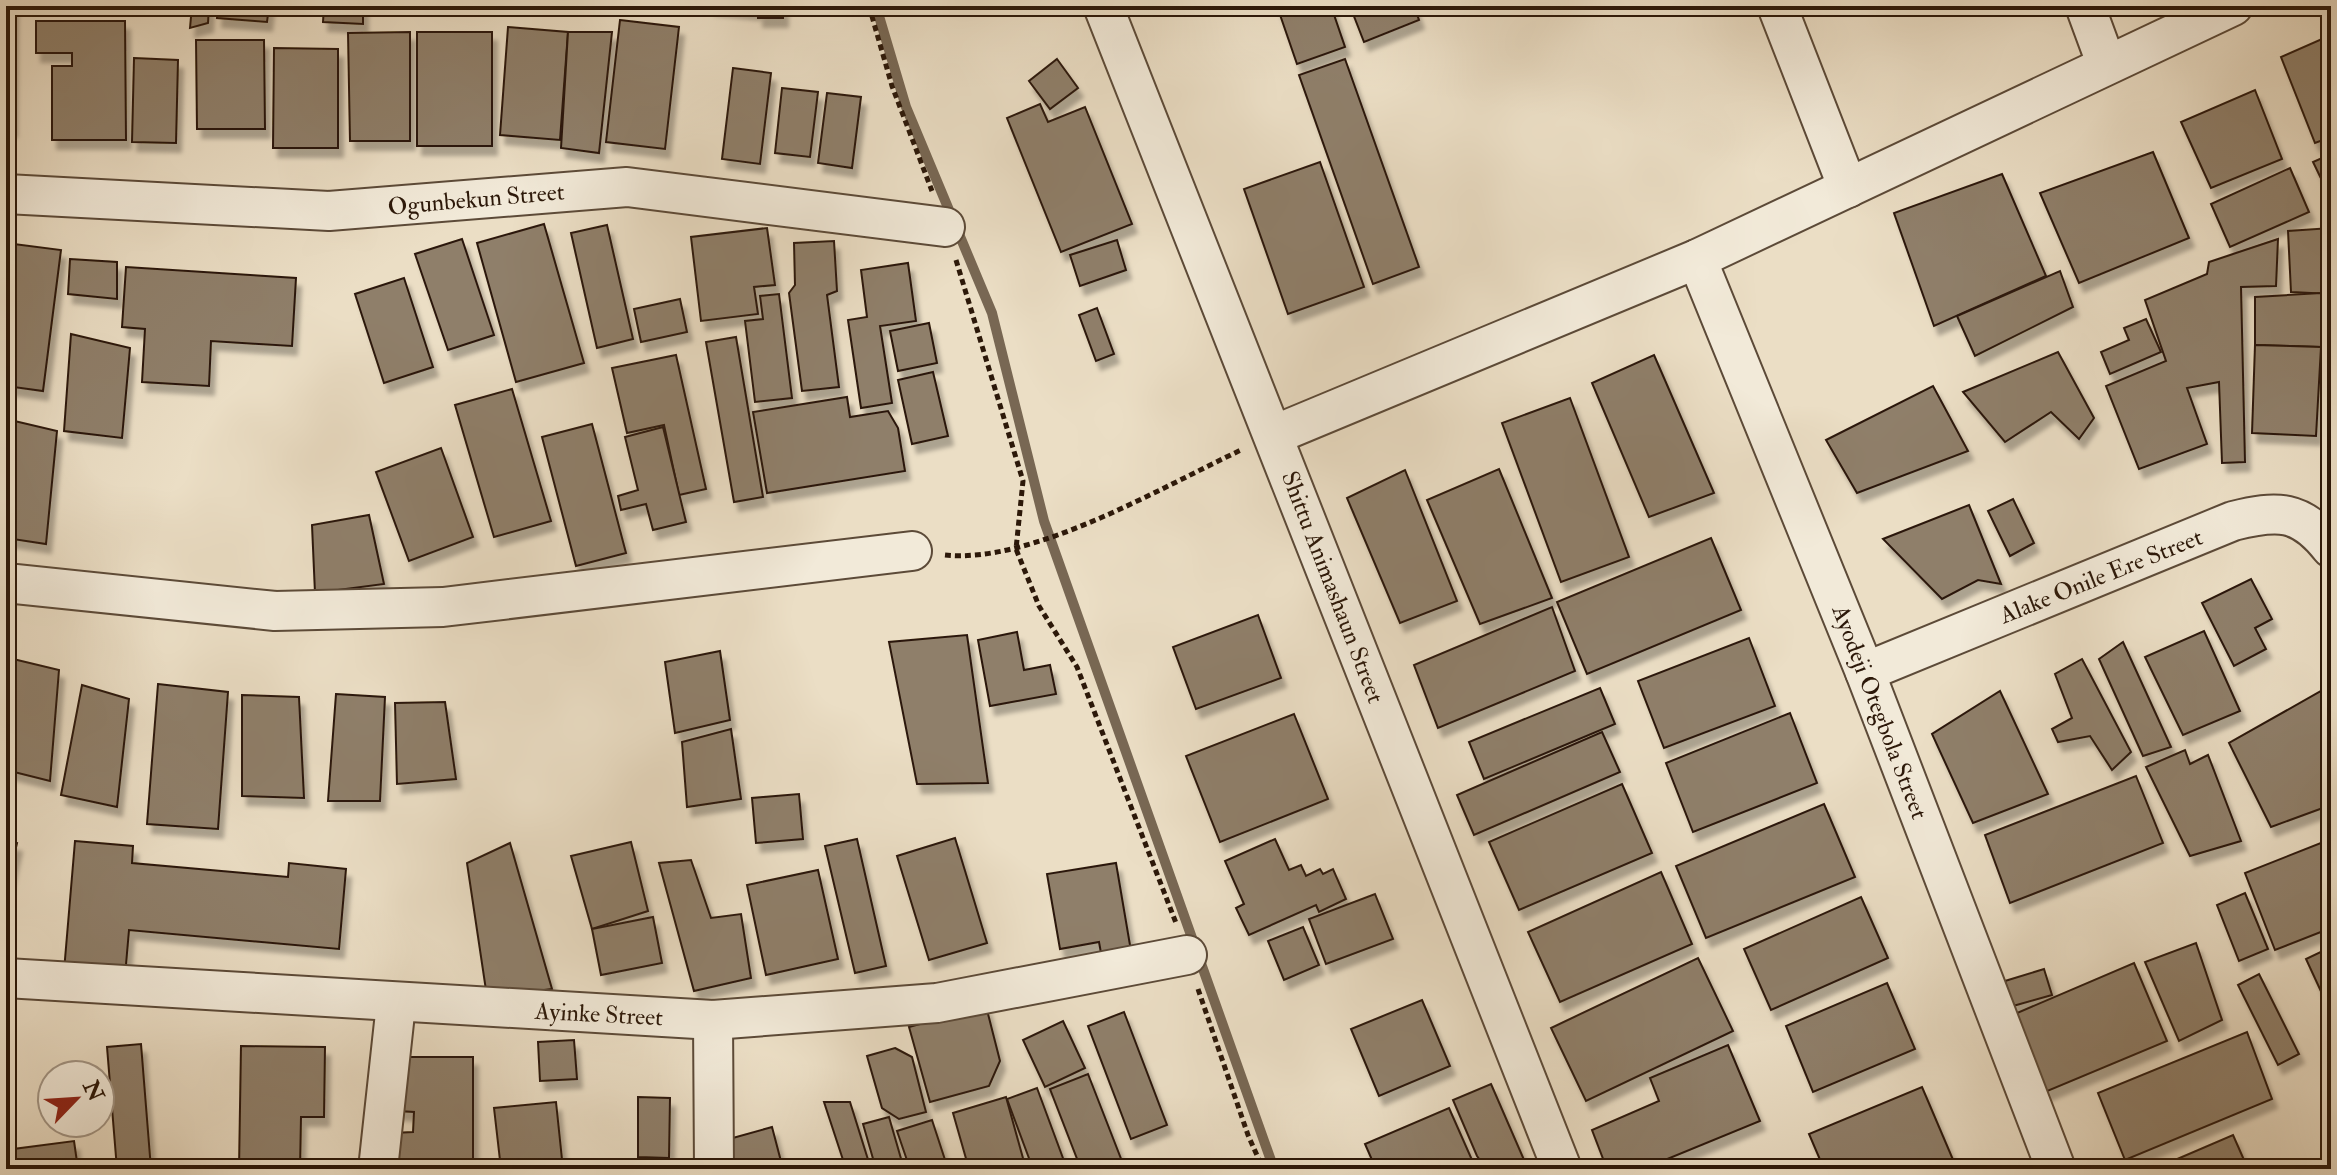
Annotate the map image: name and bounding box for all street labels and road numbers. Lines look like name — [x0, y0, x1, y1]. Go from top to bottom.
street label: Ogunbekun Street — [387, 176, 566, 223]
street label: Shittu Animashaun Street — [1274, 467, 1391, 708]
street label: Alake Onile Ere Street — [1994, 522, 2207, 632]
street label: Ayodeji Otegbola Street — [1824, 600, 1935, 824]
street label: Ayinke Street — [533, 996, 664, 1033]

